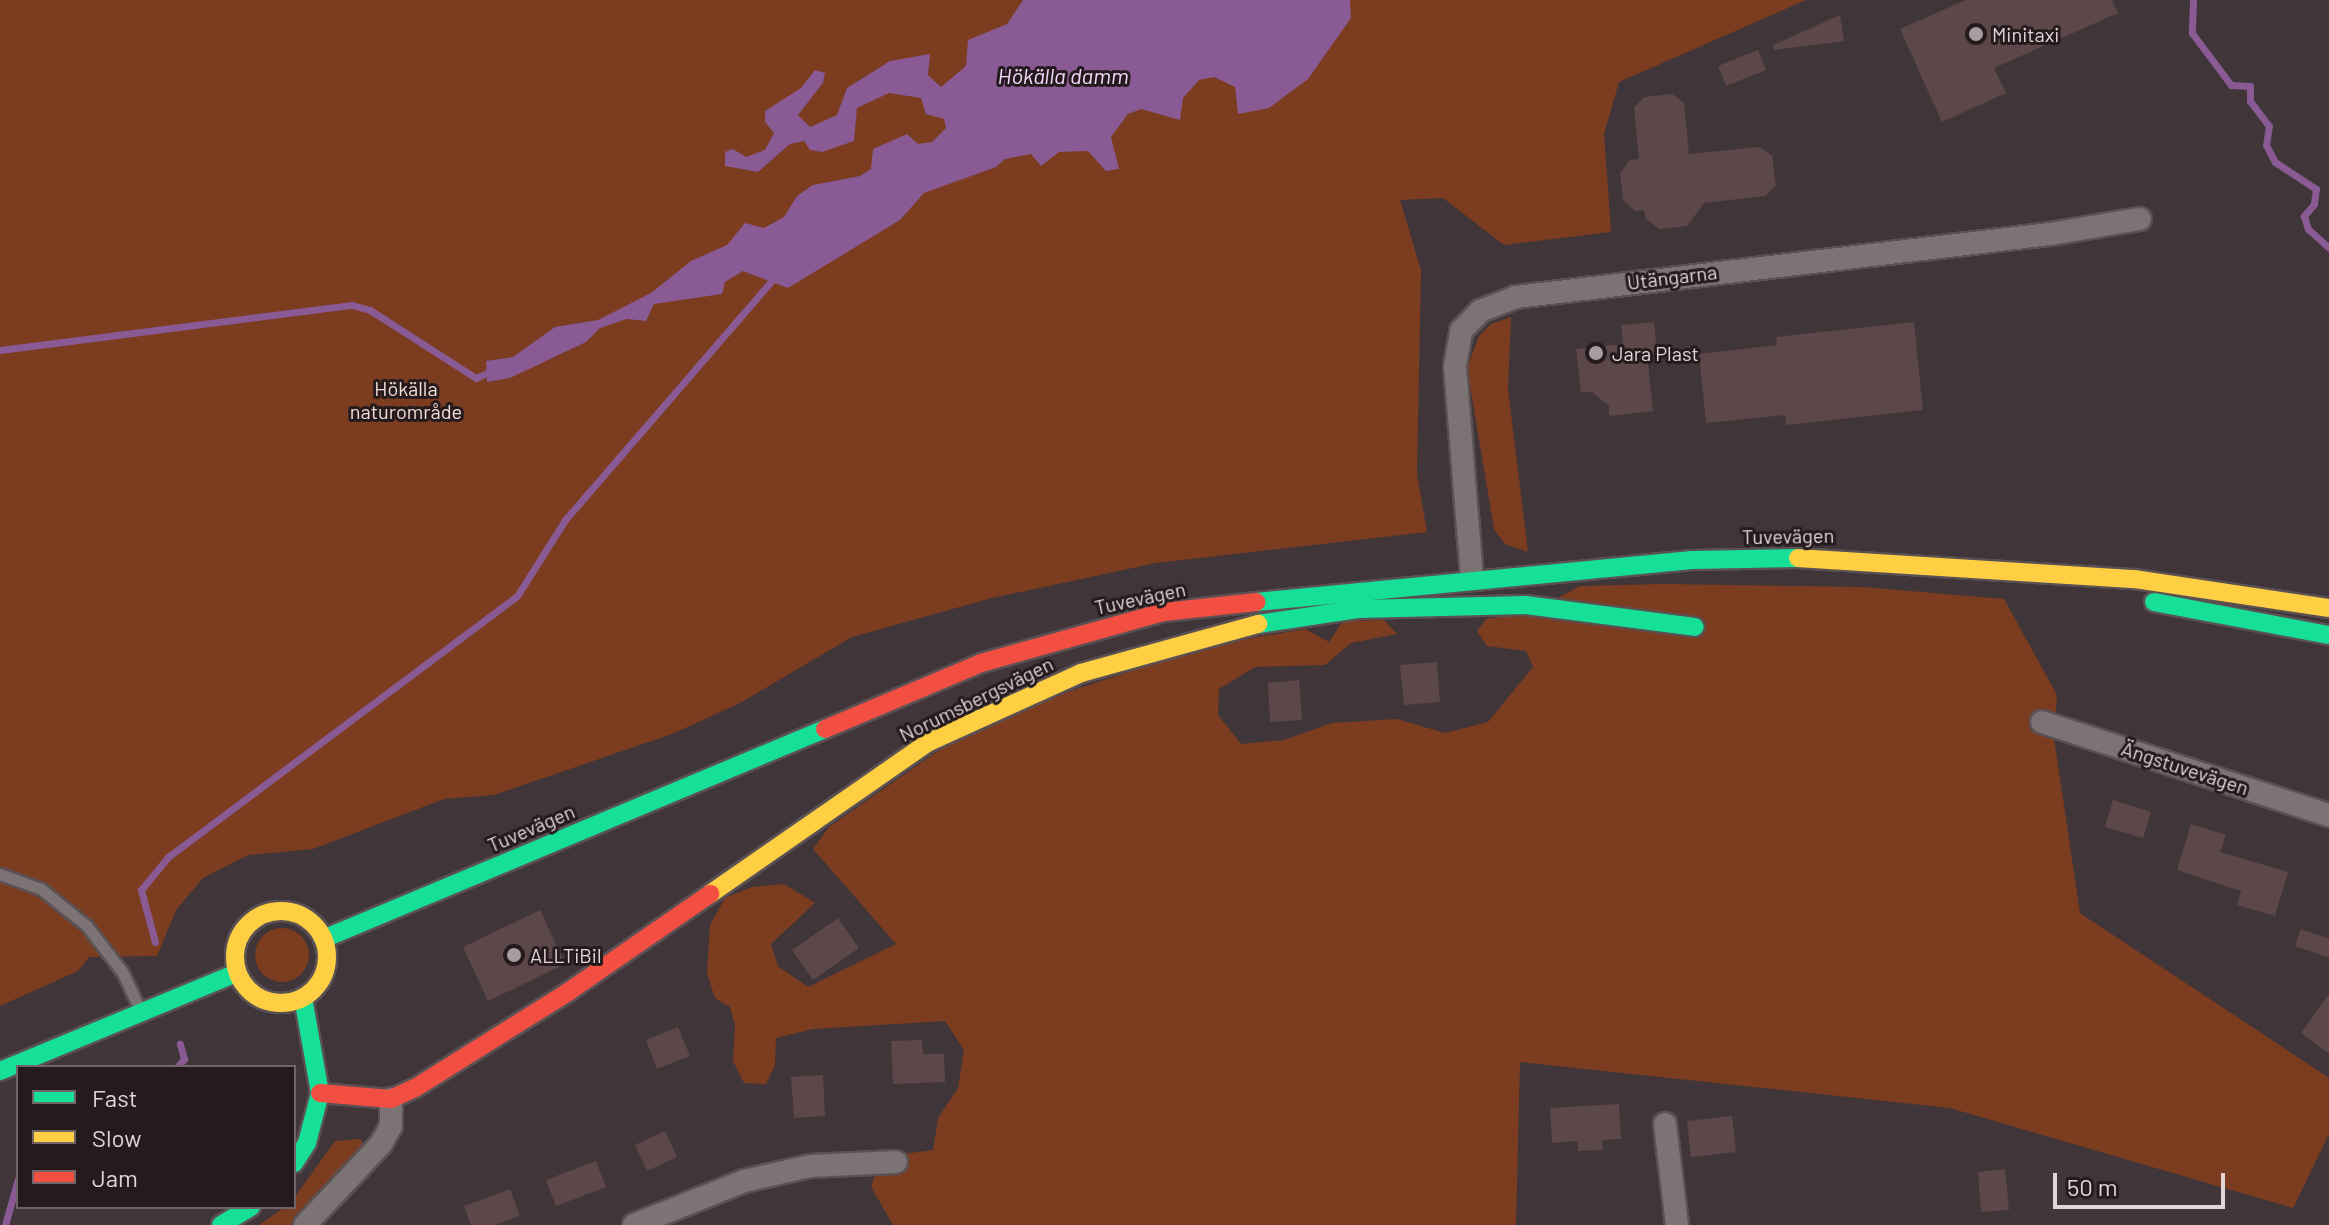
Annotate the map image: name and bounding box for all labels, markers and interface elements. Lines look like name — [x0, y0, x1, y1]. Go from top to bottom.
place label: Minitaxi — [1992, 22, 2059, 46]
marker: Minitaxi — [1967, 25, 1985, 43]
water label: Hökälla damm — [997, 63, 1129, 89]
street label: Utängarna — [1626, 260, 1718, 294]
place label: Jara Plast — [1612, 341, 1699, 365]
marker: Jara Plast — [1587, 344, 1605, 362]
park label: Hökälla naturområde — [350, 377, 462, 424]
street label: Tuvevägen — [1742, 523, 1834, 549]
street label: Tuvevägen — [1092, 577, 1188, 619]
street label: Norumsbergsvägen — [895, 651, 1057, 747]
street label: Ängstuvevägen — [2118, 736, 2252, 800]
street label: Tuvevägen — [484, 799, 578, 857]
place label: ALLTiBil — [530, 943, 601, 967]
marker: ALLTiBil — [505, 946, 523, 964]
legend — [16, 1065, 296, 1209]
text: Fast — [92, 1083, 137, 1112]
text: Slow — [92, 1123, 141, 1152]
scale bar — [2057, 1157, 2229, 1207]
text: Jam — [92, 1163, 138, 1192]
text: 50 m — [2067, 1172, 2118, 1201]

